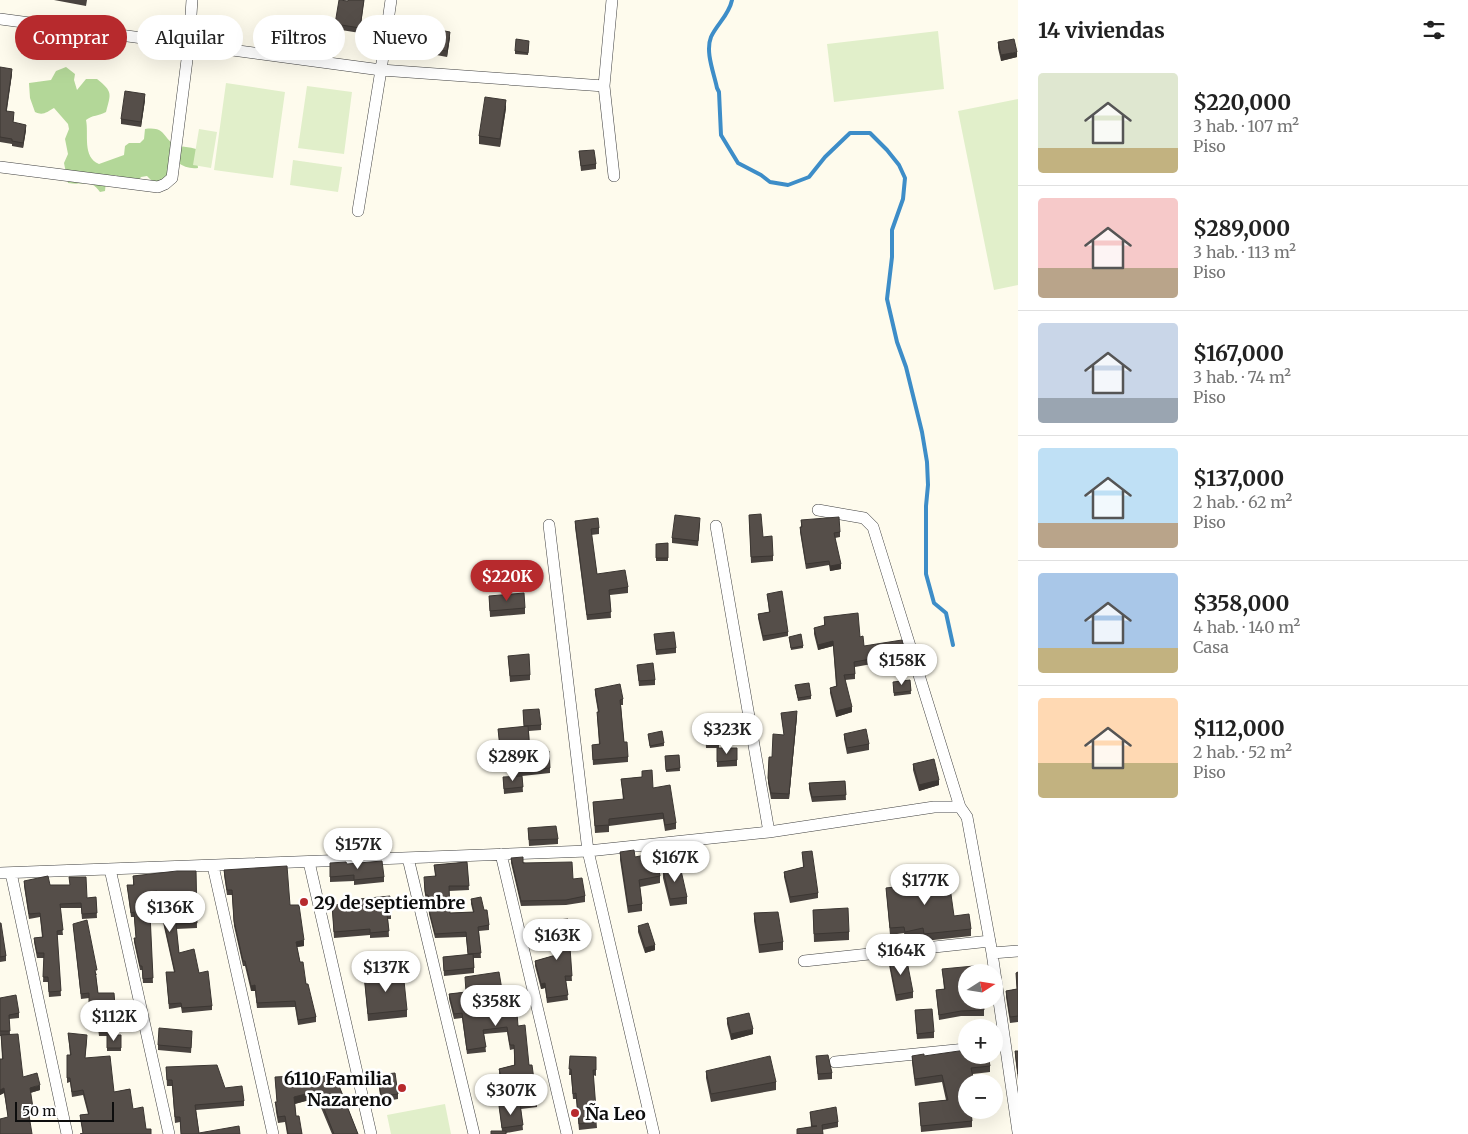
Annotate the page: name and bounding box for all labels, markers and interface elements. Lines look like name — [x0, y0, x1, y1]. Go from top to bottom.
chip: Comprar — [15, 15, 127, 60]
chip: Alquilar — [137, 15, 243, 60]
chip: Filtros — [253, 15, 345, 60]
chip: Nuevo — [355, 15, 446, 60]
icon: filters — [1420, 16, 1448, 44]
text: 14 viviendas — [1038, 17, 1165, 44]
text: $220,000 — [1193, 89, 1291, 116]
icon: home — [1078, 93, 1138, 153]
text: 3 hab. · 107 m² — [1193, 116, 1299, 136]
text: Piso — [1193, 136, 1226, 156]
text: $289,000 — [1193, 215, 1290, 242]
icon: home — [1078, 218, 1138, 278]
text: 3 hab. · 113 m² — [1193, 242, 1296, 262]
text: Piso — [1193, 262, 1226, 282]
text: $167,000 — [1193, 340, 1284, 367]
icon: home — [1078, 343, 1138, 403]
text: 3 hab. · 74 m² — [1193, 367, 1291, 387]
text: Piso — [1193, 387, 1226, 407]
text: $137,000 — [1193, 465, 1284, 492]
icon: home — [1078, 468, 1138, 528]
text: 2 hab. · 62 m² — [1193, 492, 1292, 512]
text: Piso — [1193, 512, 1226, 532]
pin: $220K — [472, 560, 542, 602]
text: $220K — [482, 566, 532, 586]
text: $358,000 — [1193, 590, 1289, 617]
icon: home — [1078, 593, 1138, 653]
text: 4 hab. · 140 m² — [1193, 617, 1300, 637]
text: Casa — [1193, 637, 1229, 657]
pin: $158K — [867, 644, 937, 686]
text: $158K — [878, 650, 926, 670]
pin: $323K — [692, 712, 762, 755]
text: $112,000 — [1193, 715, 1285, 742]
icon: home — [1078, 718, 1138, 778]
text: $323K — [703, 719, 751, 739]
pin: $289K — [478, 740, 548, 782]
text: 2 hab. · 52 m² — [1193, 742, 1292, 762]
text: $289K — [488, 746, 538, 766]
text: Piso — [1193, 762, 1226, 782]
pin: $157K — [323, 828, 393, 870]
text: $157K — [334, 834, 382, 854]
pin: $167K — [640, 840, 710, 883]
text: $167K — [652, 847, 698, 867]
pin: $177K — [890, 864, 960, 906]
text: $177K — [901, 870, 949, 890]
pin: $136K — [135, 890, 205, 933]
place label: 29 de septiembre — [314, 891, 465, 914]
marker: 29 de septiembre — [298, 896, 310, 908]
text: $136K — [146, 897, 194, 917]
pin: $163K — [522, 918, 592, 961]
text: $163K — [534, 925, 580, 945]
pin: $164K — [866, 934, 936, 976]
text: $164K — [877, 940, 925, 960]
pin: $137K — [351, 950, 421, 993]
text: $137K — [362, 957, 410, 977]
north arrow — [958, 964, 1002, 1009]
map controls — [958, 964, 1003, 1119]
pin: $358K — [461, 984, 531, 1027]
text: $358K — [471, 991, 521, 1011]
pin: $112K — [79, 1000, 149, 1042]
text: $112K — [91, 1006, 137, 1026]
button: + — [958, 1019, 1003, 1064]
place label: 6110 Familia Nazareno — [284, 1067, 392, 1111]
pin: $307K — [476, 1074, 546, 1116]
button: − — [958, 1074, 1003, 1119]
text: $307K — [486, 1080, 536, 1100]
marker: 6110 Familia Nazareno — [396, 1082, 408, 1094]
scale bar — [15, 1099, 114, 1122]
text: 50 m — [22, 1102, 56, 1120]
place label: Ña Leo — [585, 1102, 646, 1125]
marker: Ña Leo — [569, 1107, 581, 1119]

